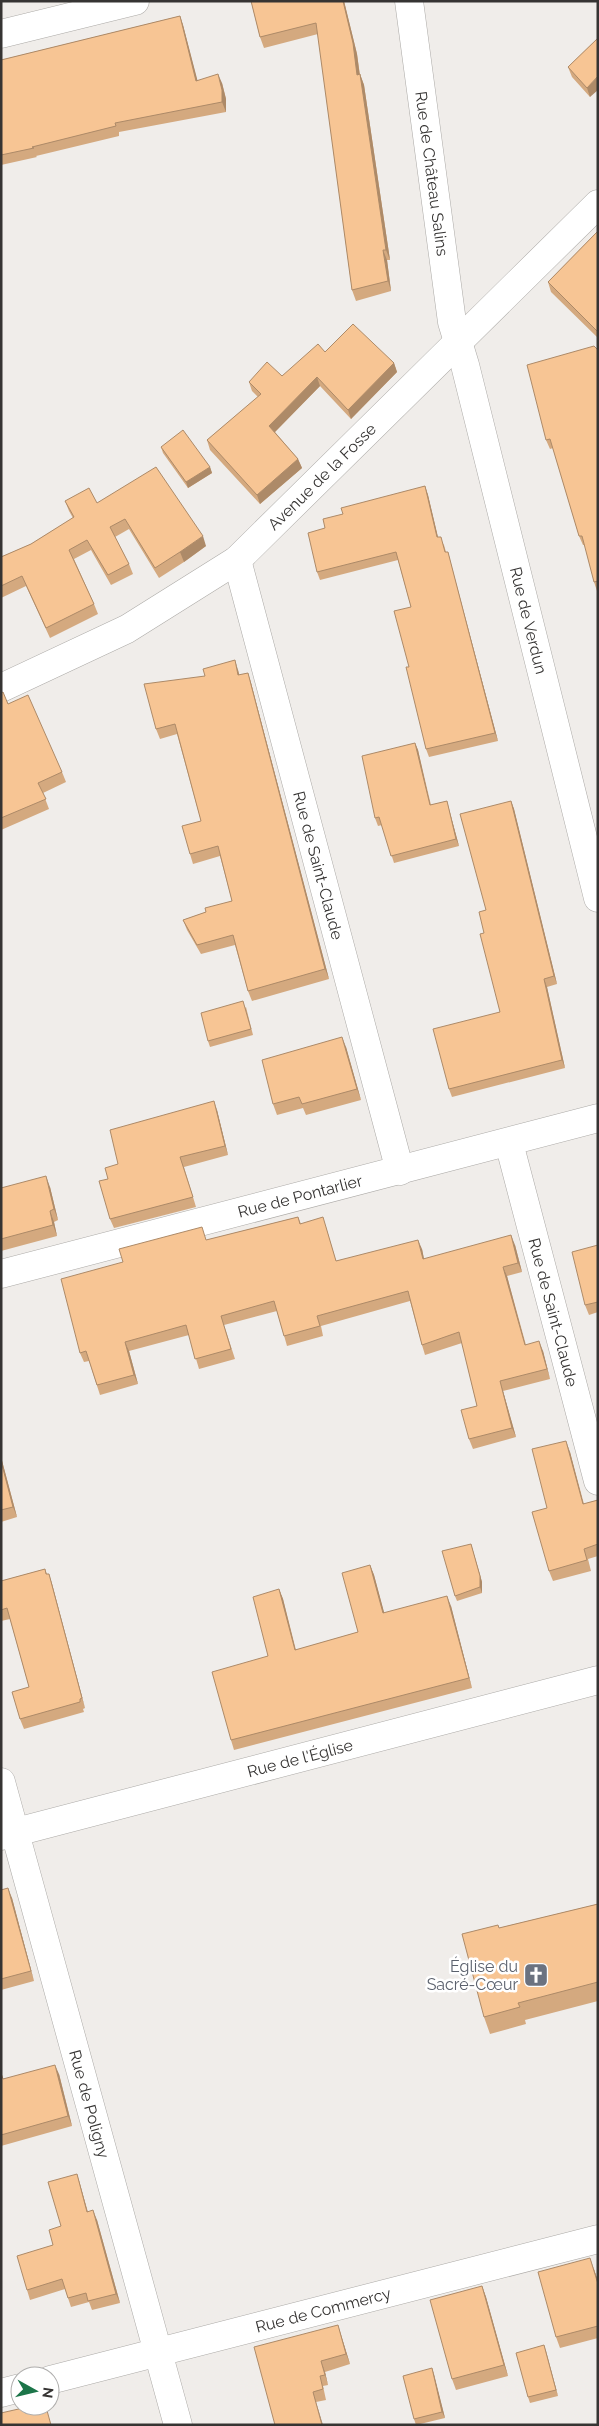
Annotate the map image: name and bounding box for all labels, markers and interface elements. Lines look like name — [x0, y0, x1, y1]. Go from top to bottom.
street label: Rue de Château Salins — [412, 90, 453, 257]
street label: Avenue de la Fosse — [264, 419, 380, 534]
street label: Rue de Verdun — [506, 565, 551, 676]
street label: Rue de Saint-Claude — [290, 789, 347, 942]
street label: Rue de Pontarlier — [236, 1170, 365, 1221]
street label: Rue de Saint-Claude — [525, 1236, 582, 1389]
street label: Rue de l'Église — [245, 1735, 355, 1781]
place label: Église du Sacré-Cœur — [427, 1956, 518, 1994]
church icon: Église du Sacré-Cœur — [523, 1962, 549, 1988]
street label: Rue de Poligny — [66, 2048, 114, 2161]
street label: Rue de Commercy — [253, 2283, 393, 2336]
north arrow — [10, 2366, 60, 2416]
text: N — [39, 2386, 57, 2399]

